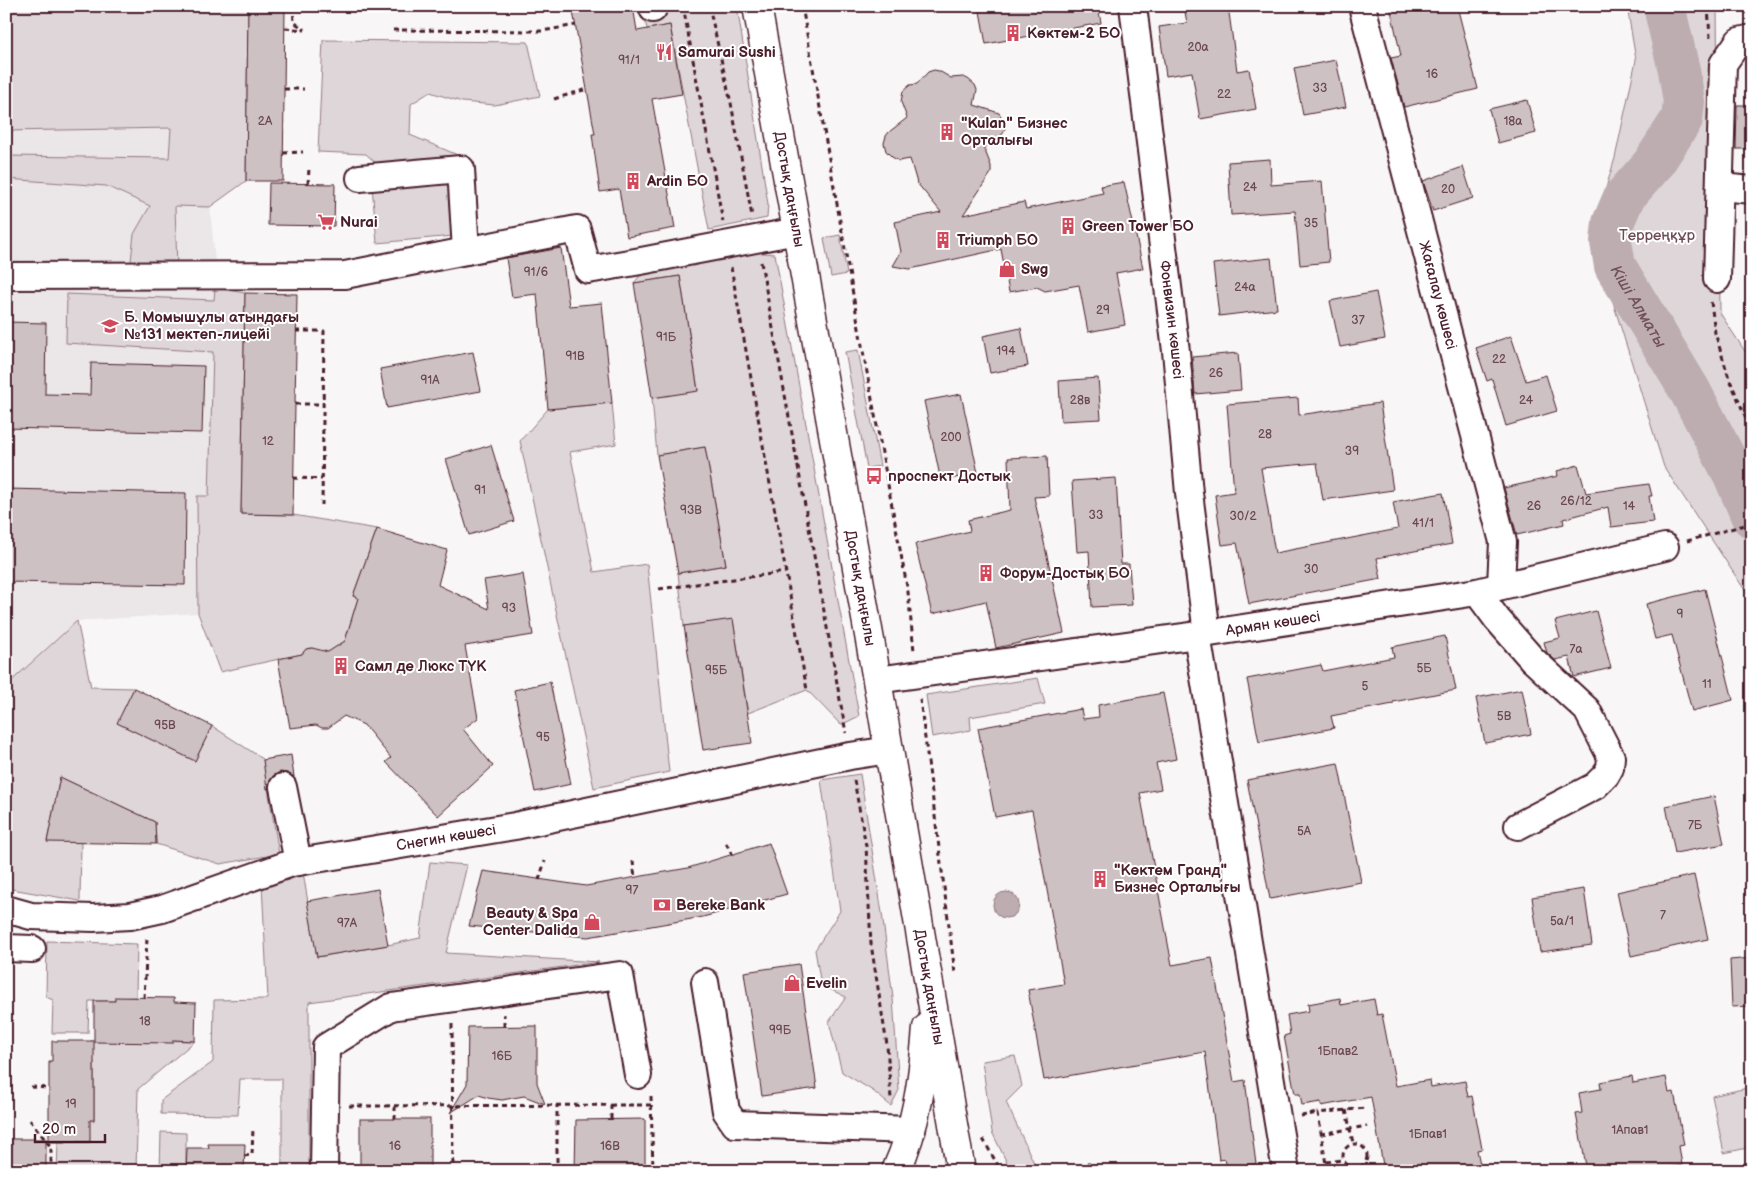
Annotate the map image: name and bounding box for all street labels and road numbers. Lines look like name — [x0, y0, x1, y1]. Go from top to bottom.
street label: Достық даңғылы — [769, 130, 809, 249]
street label: Жағалау көшесі — [1414, 239, 1461, 352]
street label: Фонвизин көшесі — [1155, 259, 1188, 380]
street label: Достық даңғылы — [840, 528, 880, 647]
street label: Армян көшесі — [1223, 607, 1322, 641]
street label: Снегин көшесі — [395, 820, 498, 856]
street label: Достық даңғылы — [910, 928, 948, 1046]

